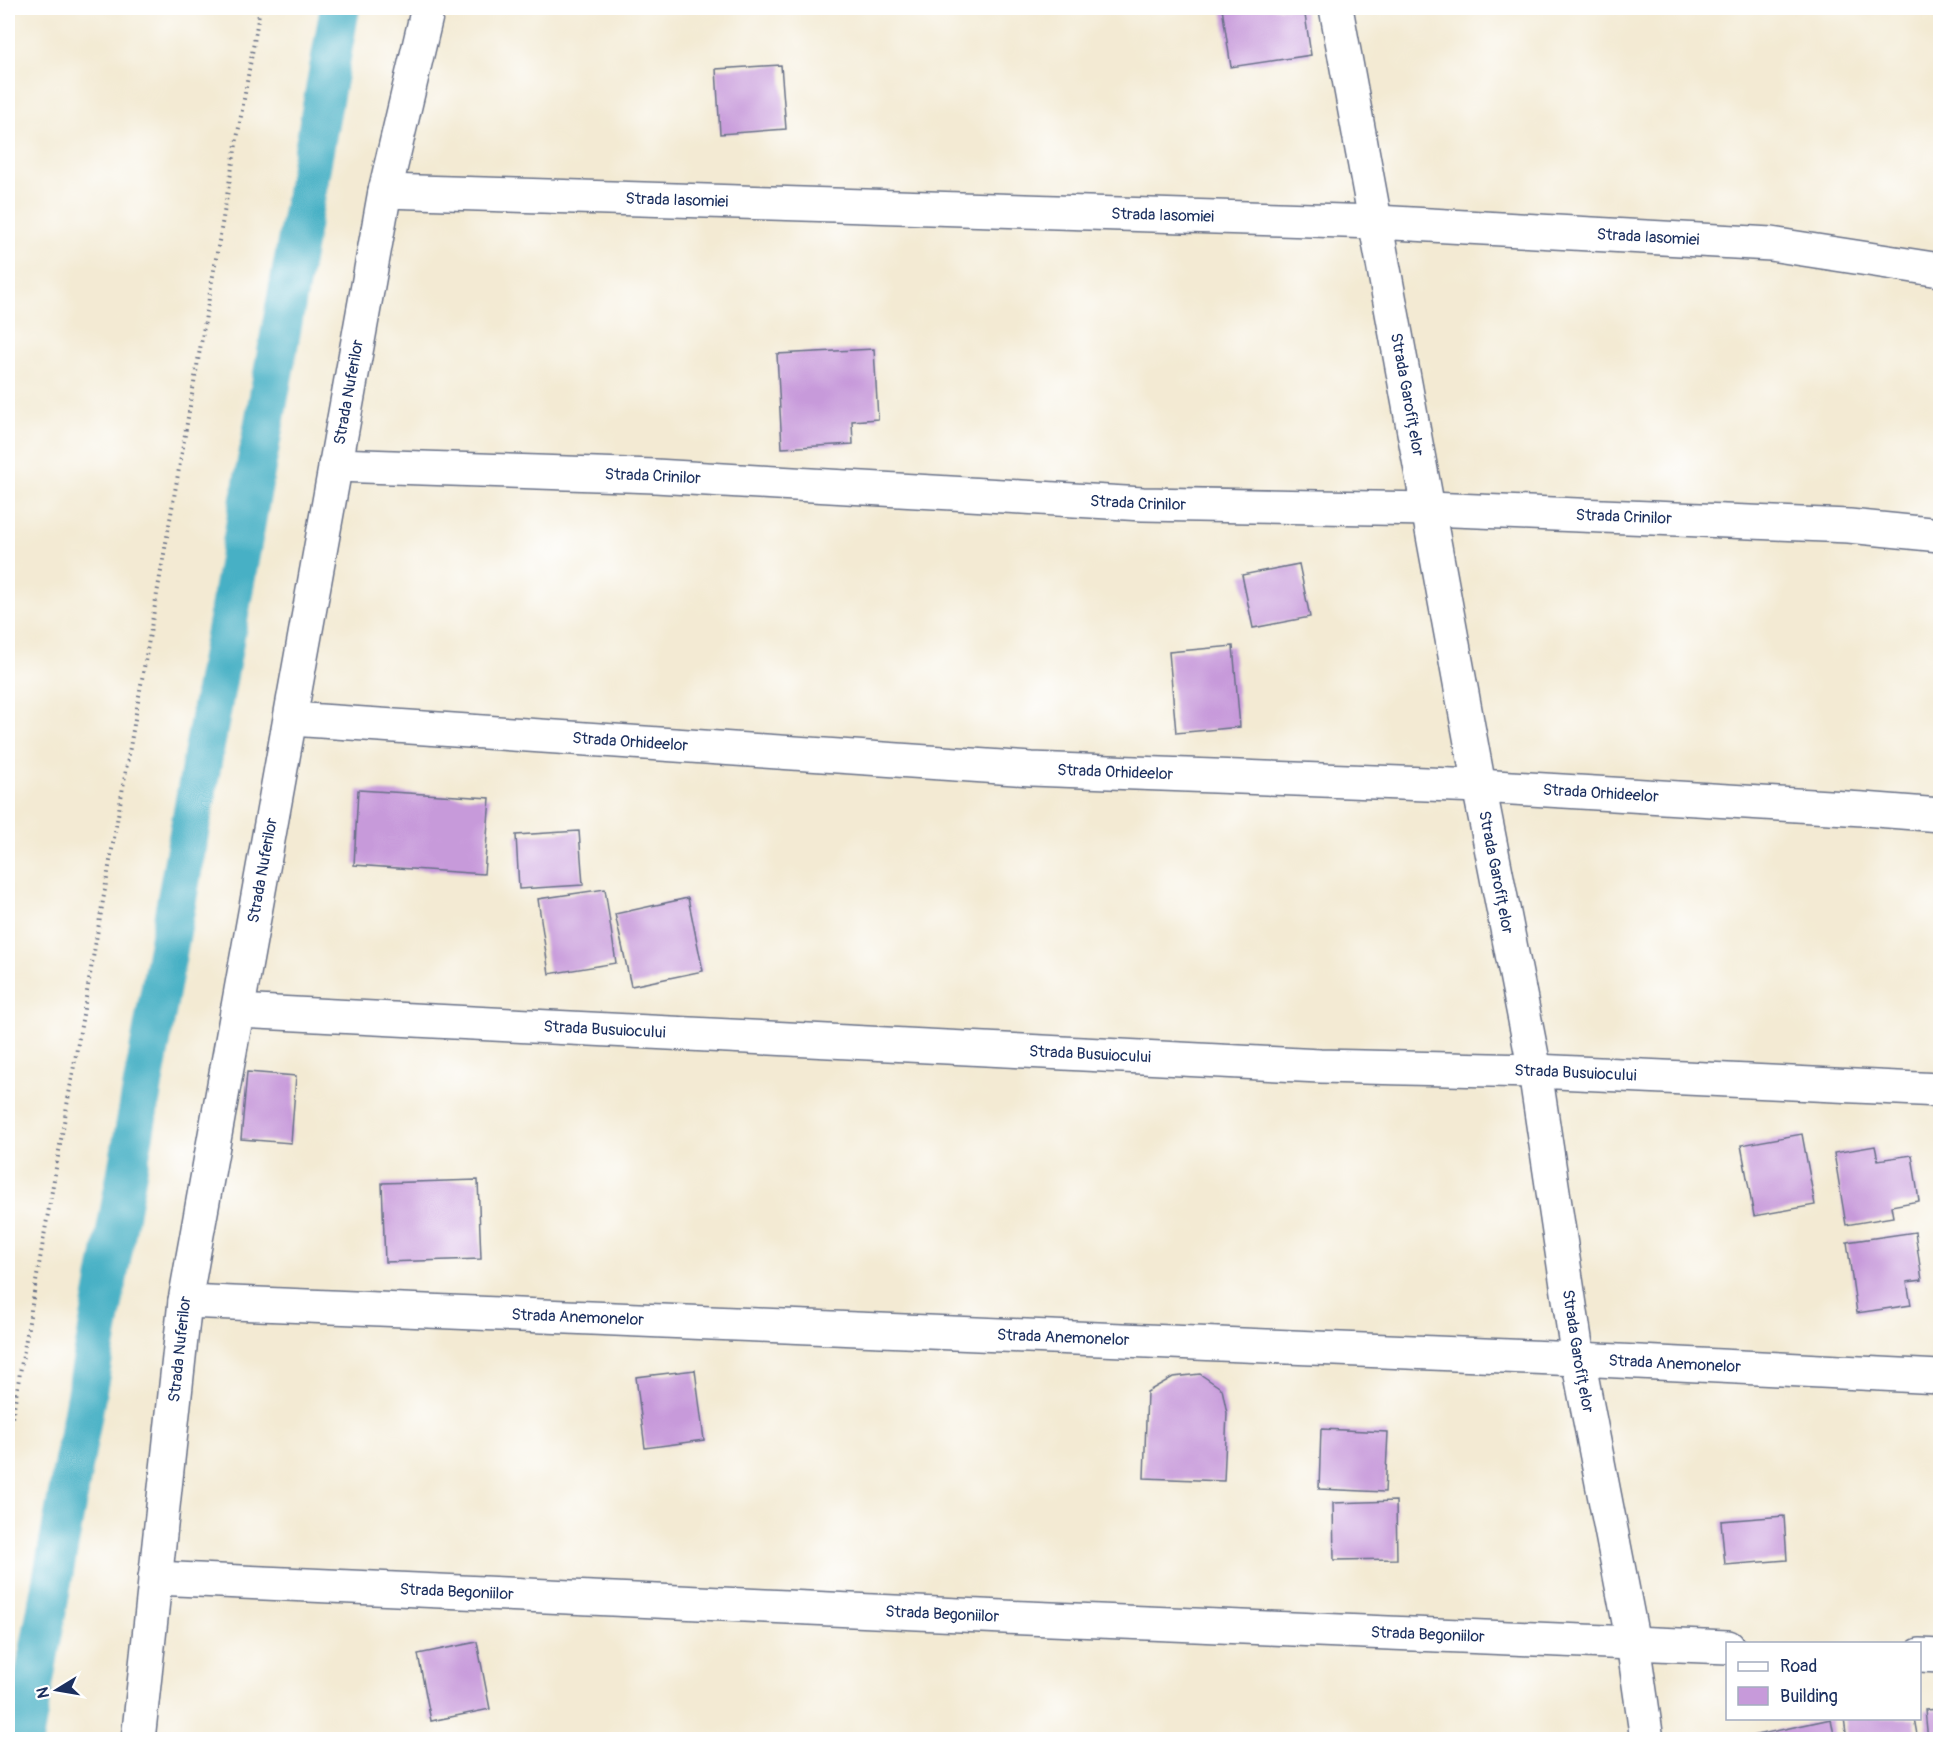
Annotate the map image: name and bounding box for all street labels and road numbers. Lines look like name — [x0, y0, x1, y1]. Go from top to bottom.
street label: Strada Iasomiei — [625, 189, 729, 212]
street label: Strada Iasomiei — [1111, 204, 1214, 227]
street label: Strada Iasomiei — [1596, 224, 1700, 250]
street label: Strada Garofițelor — [1386, 331, 1428, 458]
street label: Strada Nuferilor — [329, 338, 368, 446]
street label: Strada Crinilor — [604, 464, 702, 489]
street label: Strada Crinilor — [1089, 491, 1186, 515]
street label: Strada Crinilor — [1575, 505, 1672, 529]
street label: Strada Orhideelor — [572, 728, 689, 756]
street label: Strada Orhideelor — [1057, 760, 1174, 784]
street label: Strada Orhideelor — [1542, 780, 1660, 807]
street label: Strada Garofițelor — [1474, 809, 1518, 936]
street label: Strada Nuferilor — [243, 816, 282, 925]
street label: Strada Busuiocului — [543, 1017, 666, 1043]
street label: Strada Busuiocului — [1028, 1041, 1152, 1067]
street label: Strada Busuiocului — [1514, 1061, 1637, 1086]
street label: Strada Garofițelor — [1558, 1288, 1598, 1415]
street label: Strada Nuferilor — [164, 1294, 196, 1403]
street label: Strada Anemonelor — [511, 1305, 645, 1330]
street label: Strada Anemonelor — [997, 1325, 1130, 1350]
street label: Strada Anemonelor — [1608, 1351, 1742, 1377]
street label: Strada Begoniilor — [399, 1579, 514, 1604]
street label: Strada Begoniilor — [885, 1602, 1000, 1627]
street label: Strada Begoniilor — [1370, 1622, 1485, 1647]

